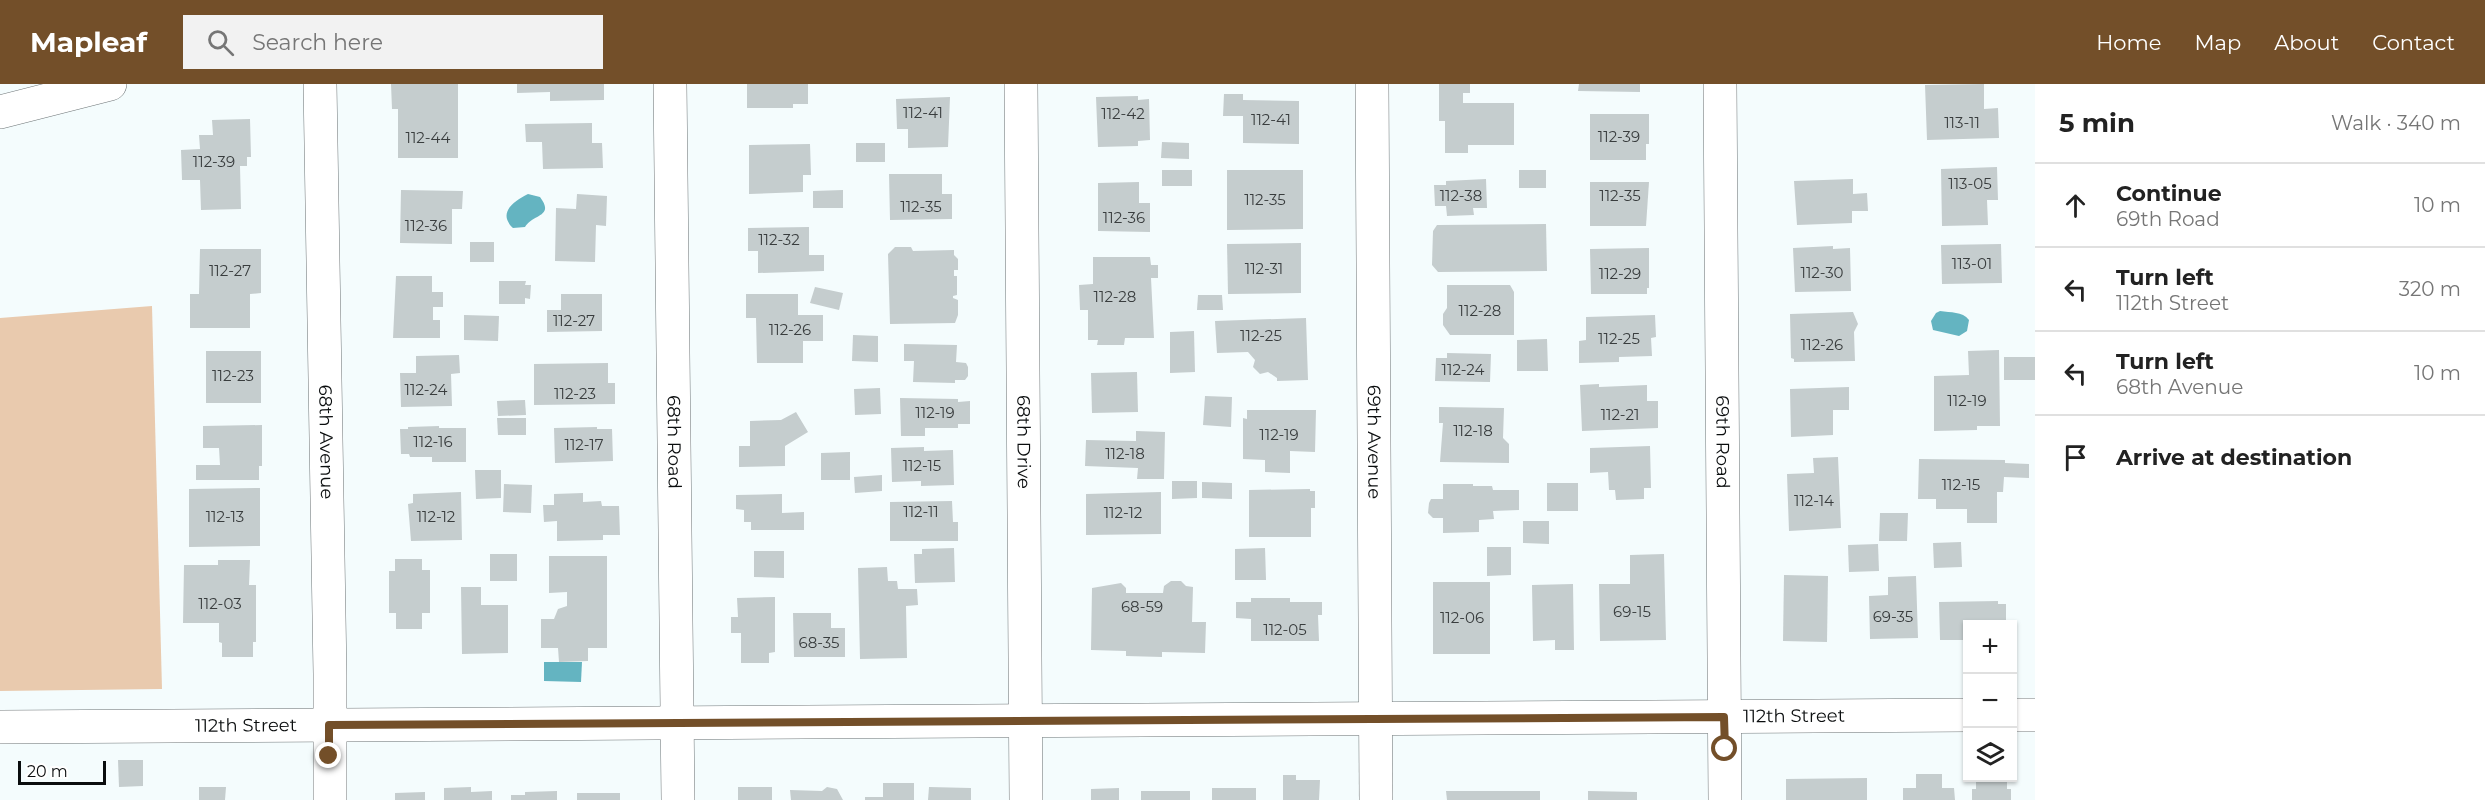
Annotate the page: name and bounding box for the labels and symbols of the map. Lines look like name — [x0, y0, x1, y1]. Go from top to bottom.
house number: 112-41 — [903, 103, 943, 122]
house number: 112-42 — [1101, 104, 1145, 123]
house number: 112-41 — [1251, 110, 1291, 129]
house number: 113-11 — [1944, 113, 1980, 132]
house number: 112-39 — [1598, 127, 1640, 146]
house number: 112-44 — [406, 128, 451, 147]
house number: 112-39 — [193, 152, 235, 171]
house number: 113-05 — [1948, 174, 1992, 193]
house number: 112-38 — [1440, 186, 1482, 205]
house number: 112-35 — [1599, 186, 1641, 205]
house number: 112-35 — [1244, 190, 1286, 209]
house number: 112-35 — [900, 197, 942, 216]
house number: 112-36 — [1103, 208, 1145, 227]
house number: 112-36 — [405, 216, 447, 235]
house number: 112-32 — [758, 230, 800, 249]
house number: 113-01 — [1952, 254, 1992, 273]
house number: 112-31 — [1245, 259, 1283, 278]
house number: 112-27 — [209, 261, 251, 280]
house number: 112-30 — [1800, 263, 1844, 282]
house number: 112-29 — [1599, 264, 1641, 283]
house number: 112-28 — [1094, 287, 1136, 306]
house number: 112-28 — [1459, 301, 1501, 320]
house number: 112-27 — [553, 311, 595, 330]
house number: 112-26 — [769, 320, 811, 339]
house number: 112-25 — [1240, 326, 1282, 345]
house number: 112-25 — [1598, 329, 1640, 348]
house number: 112-26 — [1801, 335, 1843, 354]
house number: 112-24 — [1442, 360, 1485, 379]
house number: 112-23 — [212, 366, 254, 385]
house number: 112-24 — [405, 380, 448, 399]
street label: 68th Avenue — [314, 384, 338, 500]
house number: 112-23 — [554, 384, 596, 403]
street label: 69th Avenue — [1363, 385, 1385, 499]
house number: 112-19 — [1947, 391, 1987, 410]
street label: 68th Road — [662, 395, 686, 489]
street label: 68th Drive — [1012, 395, 1035, 489]
street label: 69th Road — [1711, 395, 1734, 489]
house number: 112-19 — [915, 403, 955, 422]
house number: 112-21 — [1601, 405, 1639, 424]
house number: 112-18 — [1453, 421, 1493, 440]
house number: 112-19 — [1259, 425, 1299, 444]
house number: 112-16 — [413, 432, 453, 451]
house number: 112-17 — [565, 435, 604, 454]
house number: 112-18 — [1105, 444, 1145, 463]
house number: 112-15 — [903, 456, 941, 475]
house number: 112-15 — [1942, 475, 1980, 494]
house number: 112-14 — [1794, 491, 1834, 510]
house number: 112-11 — [903, 502, 939, 521]
house number: 112-12 — [1104, 503, 1142, 522]
house number: 112-13 — [206, 507, 244, 526]
house number: 112-12 — [417, 507, 455, 526]
house number: 112-03 — [198, 594, 242, 613]
house number: 68-59 — [1121, 597, 1163, 616]
house number: 69-15 — [1613, 602, 1651, 621]
house number: 69-35 — [1873, 607, 1913, 626]
house number: 112-06 — [1440, 608, 1484, 627]
house number: 112-05 — [1263, 620, 1307, 639]
house number: 68-35 — [799, 633, 839, 652]
street label: 112th Street — [1743, 705, 1845, 727]
street label: 112th Street — [195, 714, 297, 737]
route start — [1711, 735, 1737, 761]
route end — [315, 742, 341, 768]
scale bar — [18, 758, 106, 786]

